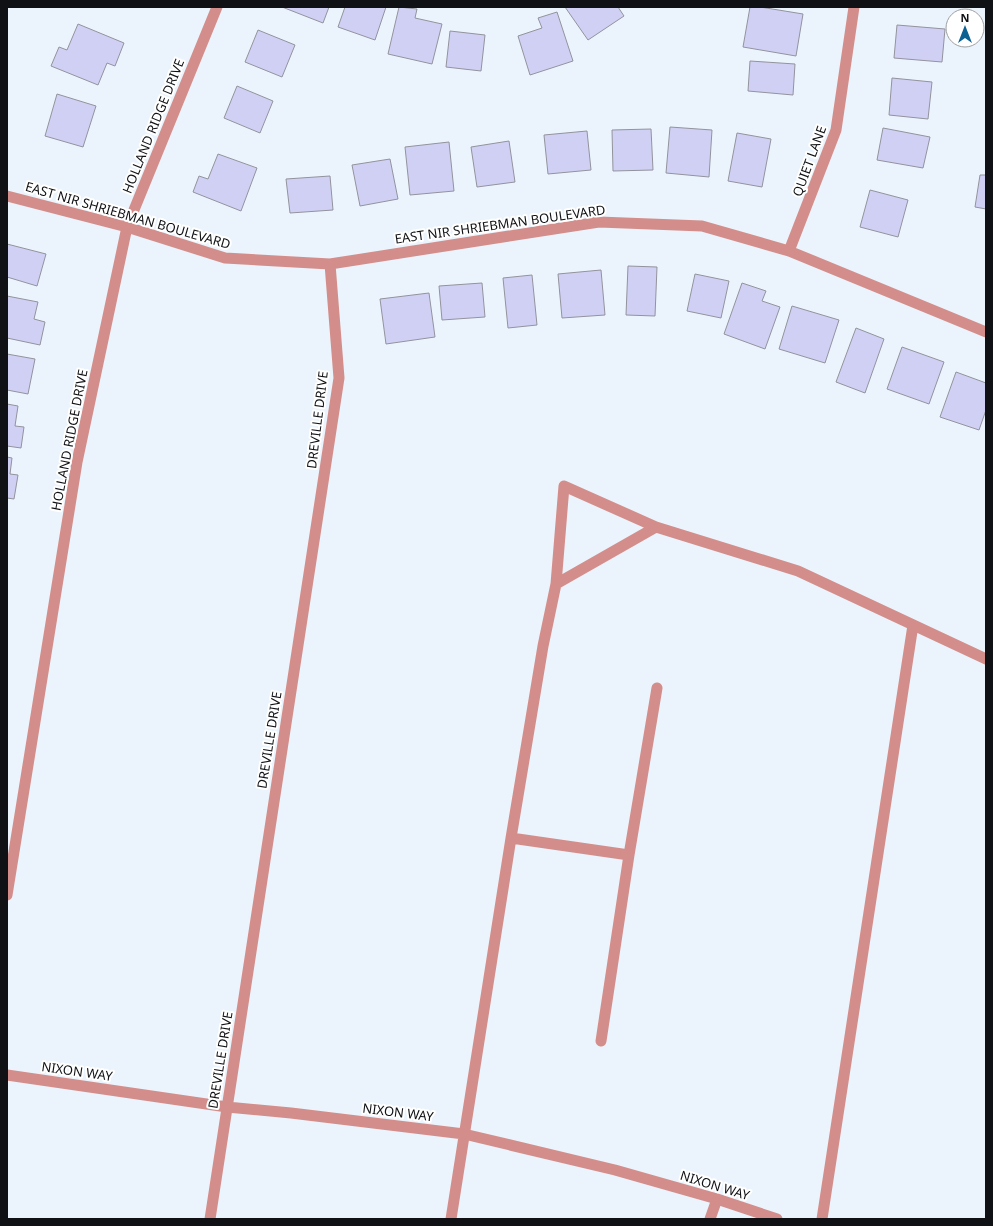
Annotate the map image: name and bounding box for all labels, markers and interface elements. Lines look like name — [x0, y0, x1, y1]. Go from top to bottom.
north arrow — [945, 8, 985, 48]
text: N — [961, 10, 969, 25]
street label: HOLLAND RIDGE DRIVE — [118, 56, 188, 196]
street label: QUIET LANE — [788, 123, 830, 199]
street label: EAST NIR SHRIEBMAN BOULEVARD — [23, 177, 233, 253]
street label: EAST NIR SHRIEBMAN BOULEVARD — [393, 200, 607, 248]
street label: HOLLAND RIDGE DRIVE — [46, 368, 92, 512]
street label: DREVILLE DRIVE — [302, 370, 332, 470]
street label: DREVILLE DRIVE — [252, 690, 286, 790]
street label: DREVILLE DRIVE — [203, 1010, 237, 1110]
street label: NIXON WAY — [40, 1057, 114, 1085]
street label: NIXON WAY — [361, 1099, 435, 1125]
street label: NIXON WAY — [678, 1166, 752, 1204]

